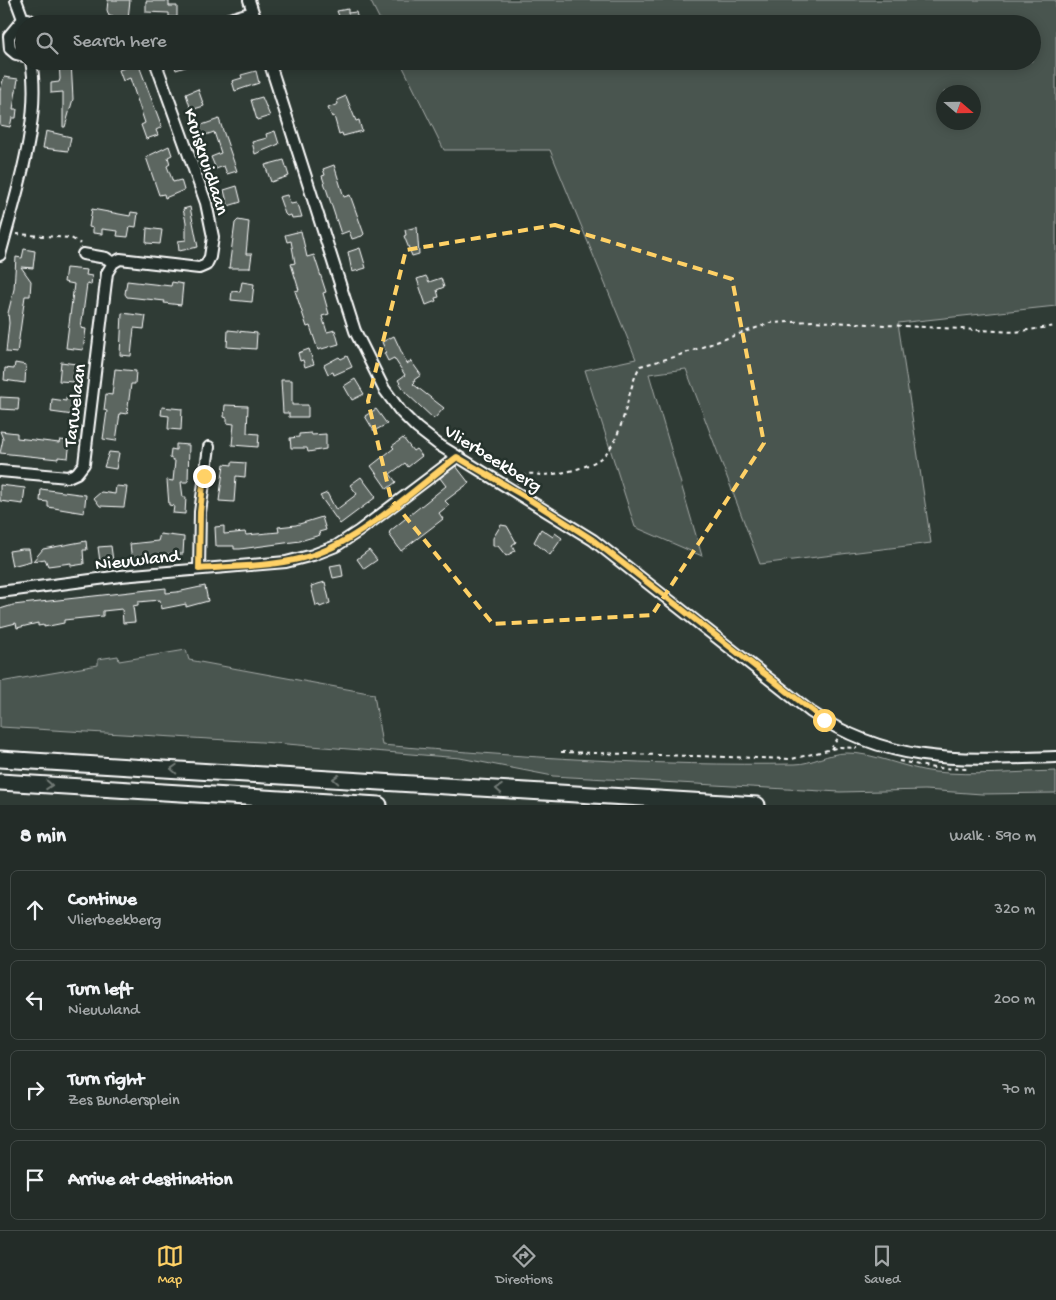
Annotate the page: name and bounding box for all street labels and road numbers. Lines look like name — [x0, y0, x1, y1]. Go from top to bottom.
street label: Kruiskruidlaan — [177, 106, 233, 218]
street label: Tarwelaan — [60, 363, 93, 449]
street label: Vlierbeekberg — [438, 420, 545, 499]
street label: Nieuwland — [94, 545, 183, 577]

